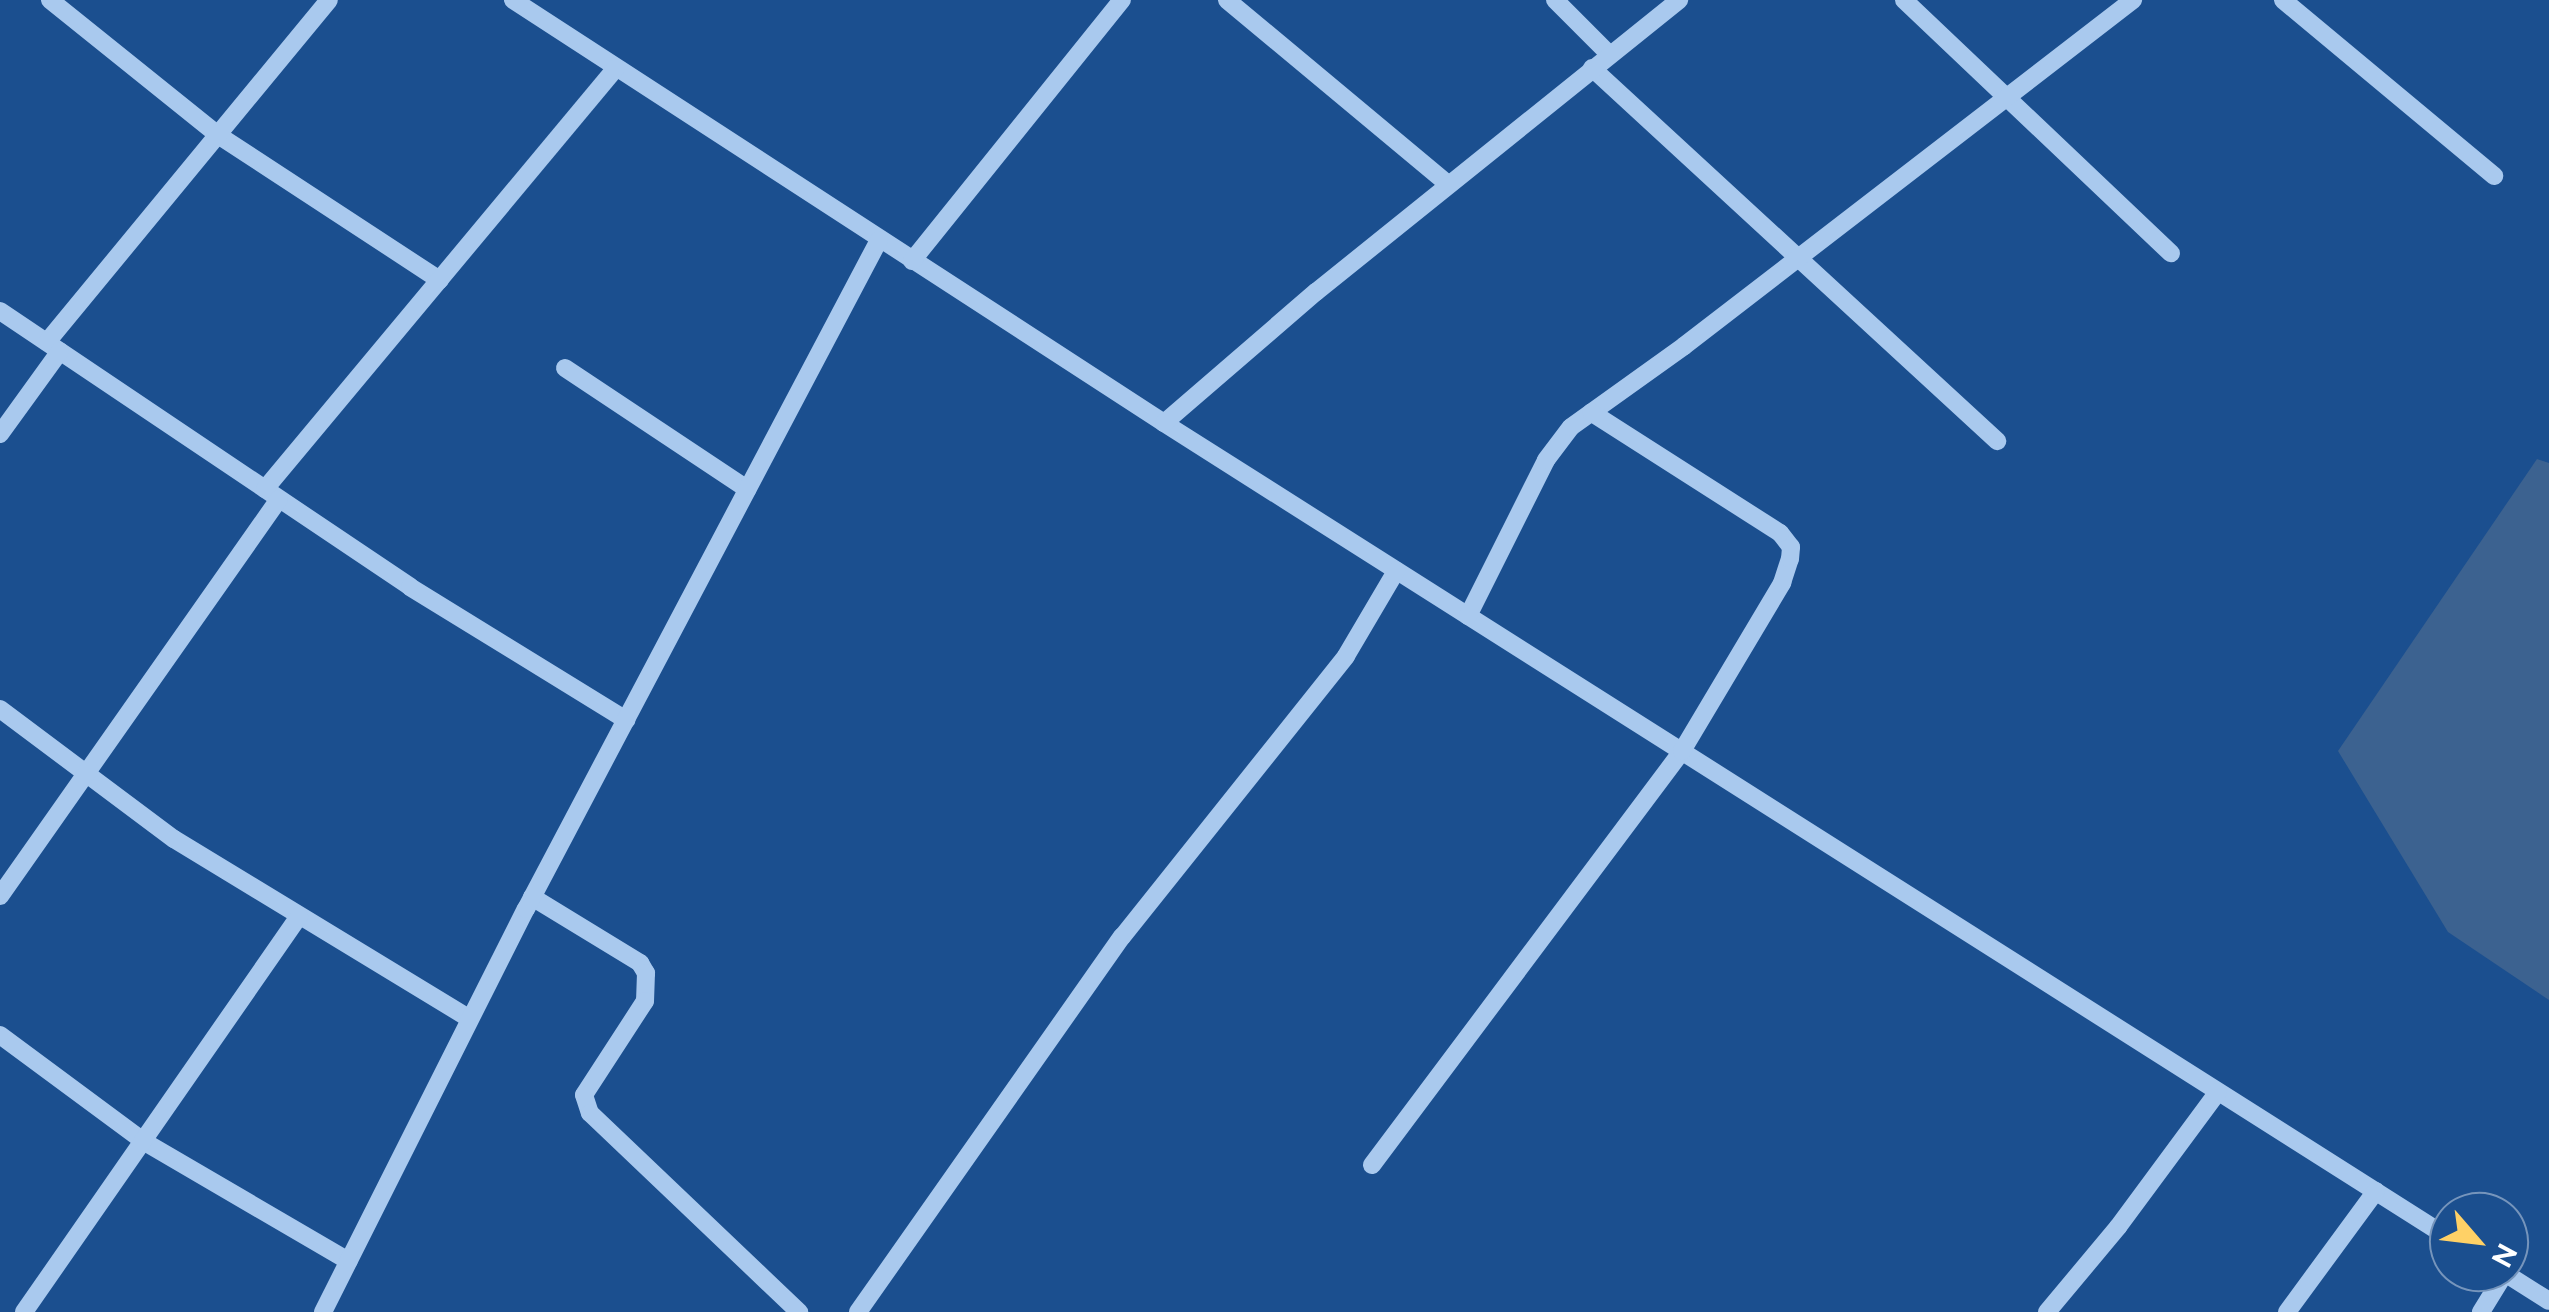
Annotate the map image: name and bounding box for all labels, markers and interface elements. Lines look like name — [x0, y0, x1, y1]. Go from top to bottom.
north arrow — [2429, 1192, 2529, 1292]
text: N — [2485, 1238, 2524, 1273]

